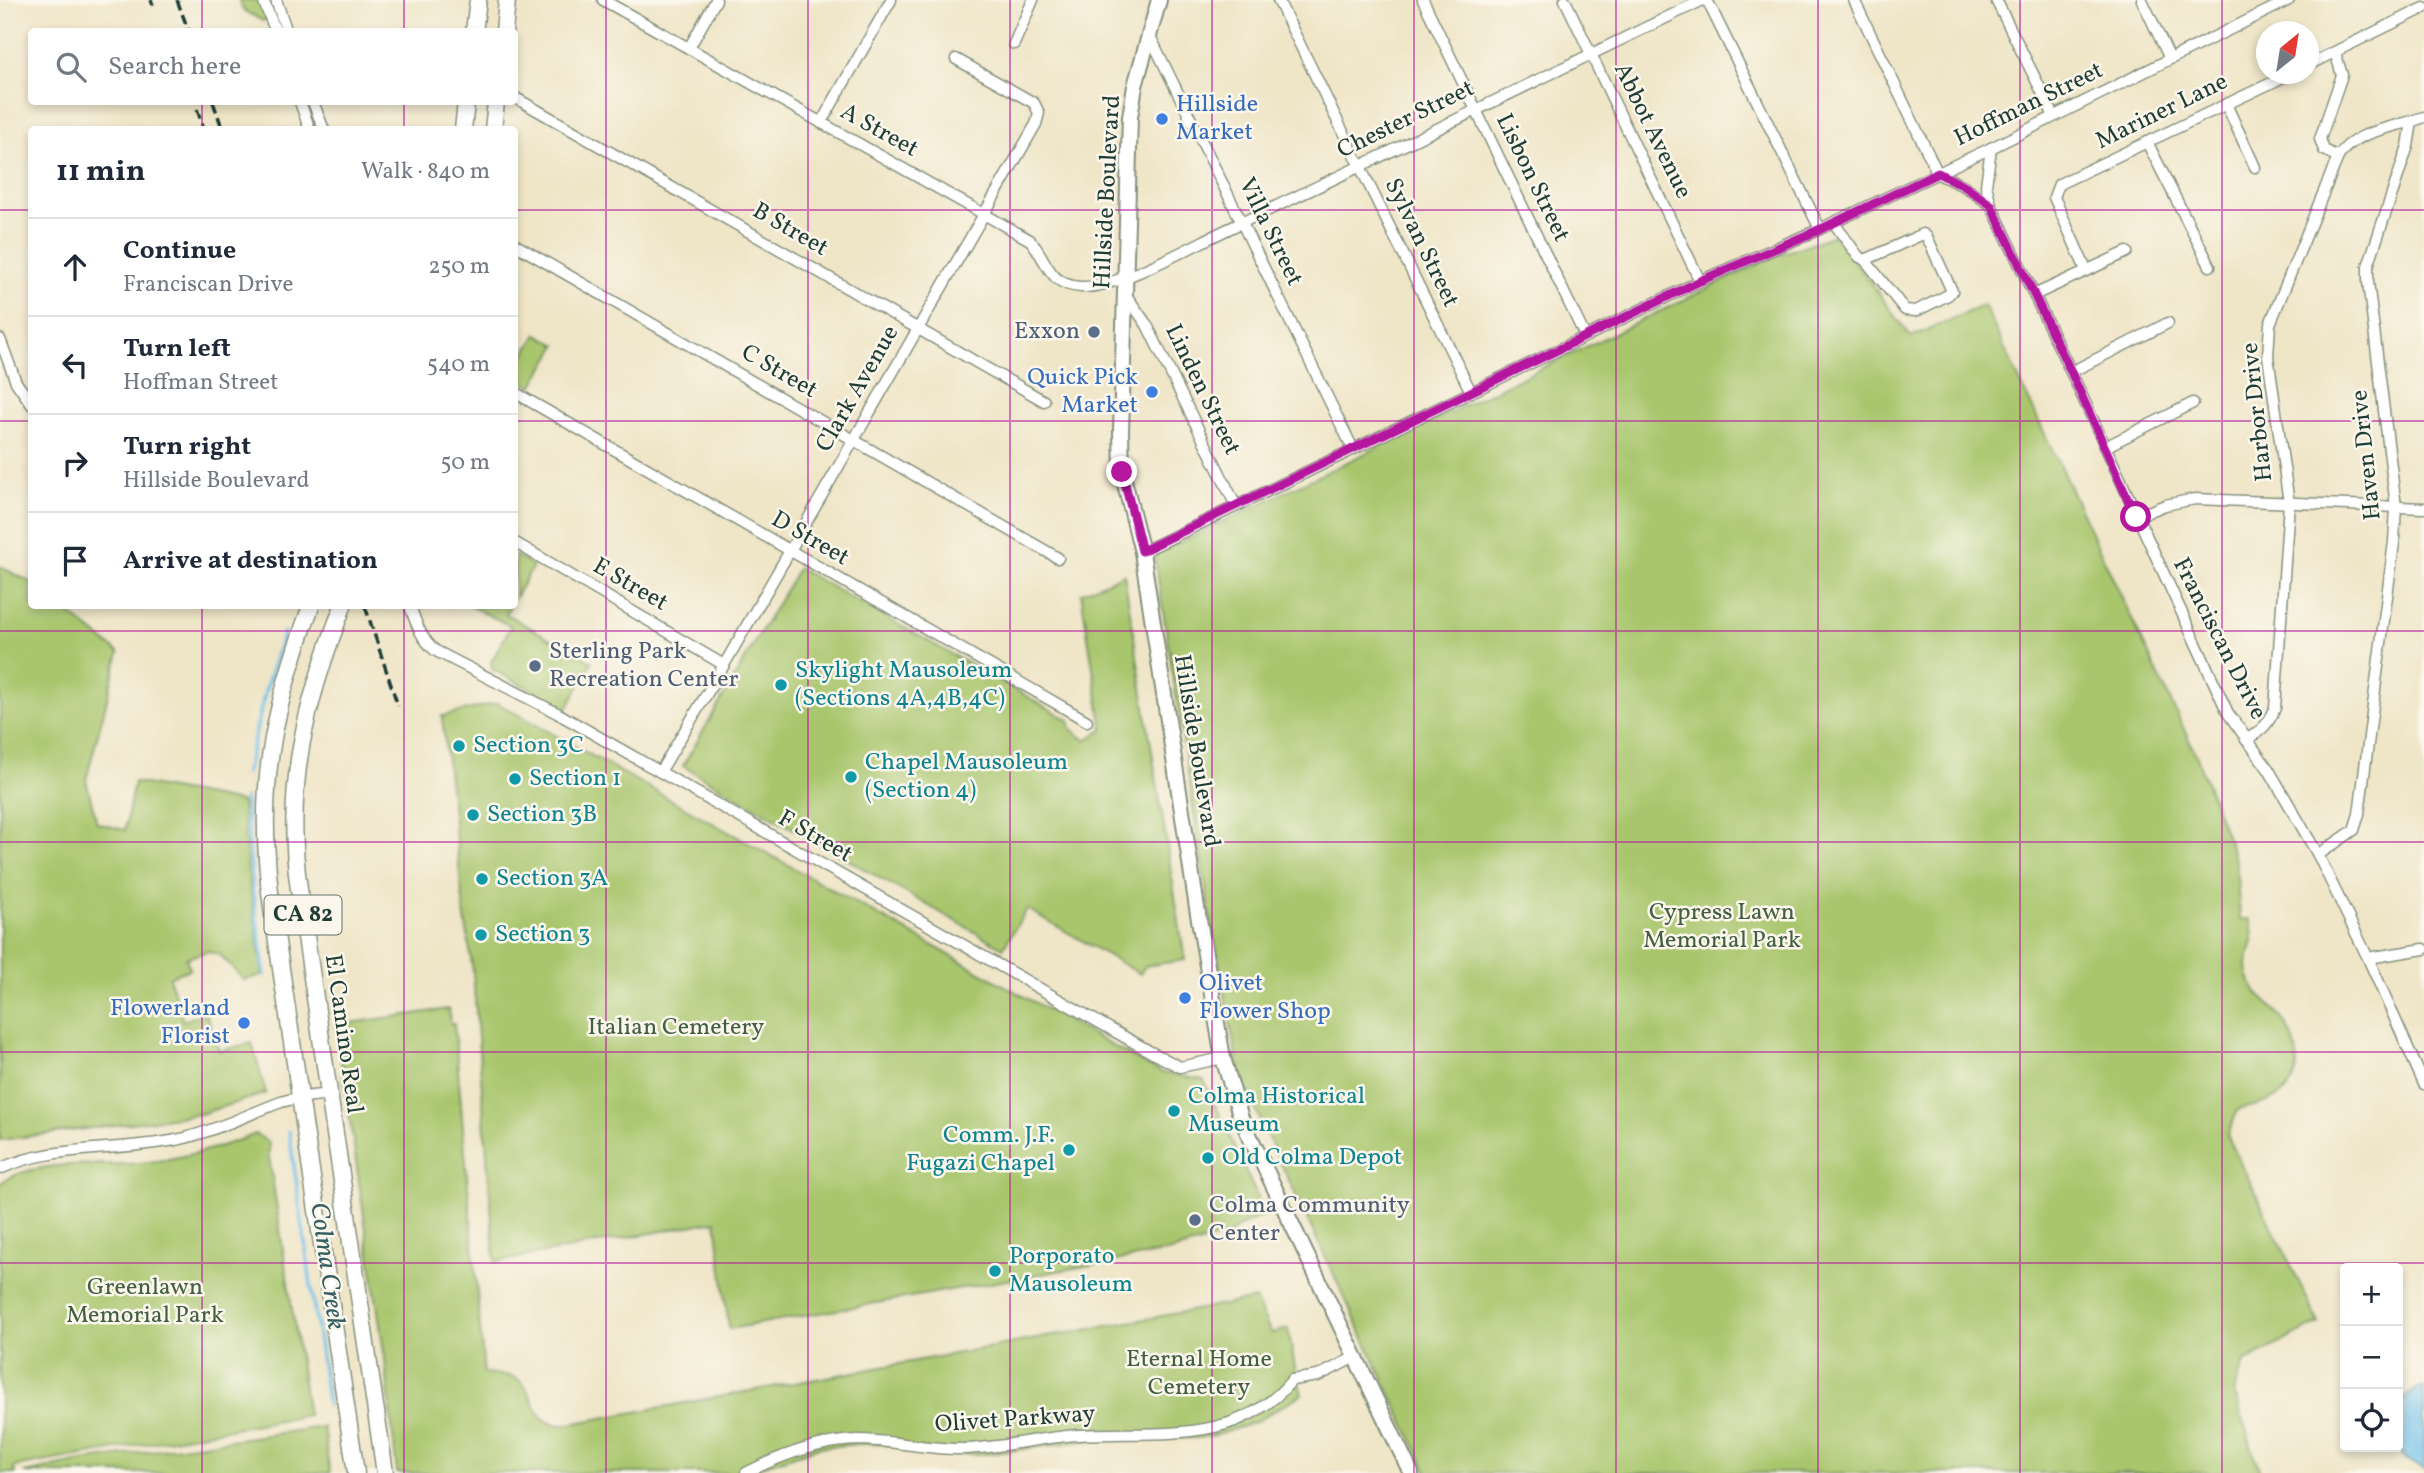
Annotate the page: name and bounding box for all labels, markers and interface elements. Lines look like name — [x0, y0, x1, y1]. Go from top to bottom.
north arrow — [2256, 21, 2319, 84]
search box — [28, 28, 518, 105]
icon: search — [52, 48, 90, 86]
text: Search here — [108, 49, 241, 85]
street label: Hoffman Street — [1949, 54, 2109, 156]
street label: Abbot Avenue — [1604, 57, 1700, 205]
street label: Mariner Lane — [2090, 65, 2234, 159]
street label: Chester Street — [1332, 72, 1480, 168]
place label: Hillside Market — [1176, 88, 1258, 150]
street label: Hillside Boulevard — [1086, 94, 1130, 290]
street label: A Street — [834, 96, 924, 166]
street label: Lisbon Street — [1486, 108, 1578, 248]
marker: Hillside Market — [1154, 111, 1170, 127]
text: 11 min — [56, 151, 146, 193]
text: Walk · 840 m — [361, 156, 490, 188]
street label: Villa Street — [1229, 172, 1311, 292]
street label: Sylvan Street — [1375, 173, 1467, 313]
street label: B Street — [746, 195, 834, 265]
text: Continue — [123, 233, 236, 269]
icon: ahead — [56, 248, 94, 286]
text: 250 m — [428, 251, 490, 283]
text: Franciscan Drive — [123, 269, 293, 301]
place label: Exxon — [1014, 315, 1080, 349]
street label: Clark Avenue — [808, 319, 908, 459]
street label: Linden Street — [1156, 319, 1248, 461]
marker: Exxon — [1086, 324, 1102, 340]
text: Turn left — [123, 331, 231, 367]
street label: C Street — [734, 336, 824, 408]
street label: Harbor Drive — [2234, 341, 2282, 483]
icon: left — [56, 346, 94, 384]
text: 540 m — [427, 349, 490, 381]
place label: Quick Pick Market — [1027, 361, 1138, 423]
text: Hoffman Street — [123, 367, 278, 399]
marker: Quick Pick Market — [1144, 384, 1160, 400]
street label: Haven Drive — [2343, 388, 2391, 522]
text: Turn right — [123, 429, 251, 465]
icon: right — [56, 444, 94, 482]
text: 50 m — [441, 447, 490, 479]
route end — [1106, 456, 1137, 487]
text: Hillside Boulevard — [123, 465, 310, 497]
route start — [2120, 501, 2151, 532]
street label: D Street — [765, 503, 855, 575]
icon: arrive — [56, 542, 94, 580]
text: Arrive at destination — [123, 543, 378, 579]
street label: E Street — [586, 550, 674, 620]
street label: Franciscan Drive — [2164, 552, 2274, 726]
place label: Sterling Park Recreation Center — [549, 635, 739, 697]
street label: Hillside Boulevard — [1164, 652, 1228, 850]
place label: Skylight Mausoleum (Sections 4A,4B,4C) — [795, 654, 1012, 716]
marker: Sterling Park Recreation Center — [527, 658, 543, 674]
marker: Skylight Mausoleum (Sections 4A,4B,4C) — [773, 677, 789, 693]
place label: Section 3C — [473, 729, 584, 763]
marker: Section 3C — [451, 738, 467, 754]
place label: Chapel Mausoleum (Section 4) — [865, 746, 1068, 808]
place label: Section 1 — [529, 762, 621, 796]
marker: Chapel Mausoleum (Section 4) — [843, 769, 859, 785]
marker: Section 1 — [507, 771, 523, 787]
place label: Section 3B — [487, 798, 597, 832]
street label: F Street — [771, 802, 859, 872]
marker: Section 3B — [465, 807, 481, 823]
place label: Section 3A — [496, 862, 608, 896]
marker: Section 3A — [474, 871, 490, 887]
road number: CA 82 — [264, 896, 342, 934]
park label: Cypress Lawn Memorial Park — [1643, 896, 1801, 958]
place label: Section 3 — [495, 918, 590, 952]
marker: Section 3 — [473, 927, 489, 943]
street label: El Camino Real — [315, 952, 371, 1116]
place label: Olivet Flower Shop — [1199, 967, 1331, 1029]
marker: Olivet Flower Shop — [1177, 990, 1193, 1006]
place label: Flowerland Florist — [110, 992, 230, 1054]
park label: Italian Cemetery — [588, 1011, 764, 1045]
marker: Flowerland Florist — [236, 1015, 252, 1031]
place label: Colma Historical Museum — [1188, 1080, 1365, 1142]
marker: Colma Historical Museum — [1166, 1103, 1182, 1119]
place label: Comm. J.F. Fugazi Chapel — [906, 1119, 1055, 1181]
place label: Old Colma Depot — [1222, 1141, 1402, 1175]
marker: Comm. J.F. Fugazi Chapel — [1061, 1142, 1077, 1158]
marker: Old Colma Depot — [1200, 1150, 1216, 1166]
place label: Colma Community Center — [1209, 1189, 1410, 1251]
water label: Colma Creek — [300, 1200, 354, 1332]
marker: Colma Community Center — [1187, 1212, 1203, 1228]
place label: Porporato Mausoleum — [1009, 1240, 1133, 1302]
marker: Porporato Mausoleum — [987, 1263, 1003, 1279]
map controls — [2340, 1263, 2403, 1452]
button: + — [2340, 1263, 2403, 1326]
park label: Greenlawn Memorial Park — [66, 1271, 224, 1333]
button: − — [2340, 1326, 2403, 1389]
park label: Eternal Home Cemetery — [1126, 1343, 1272, 1405]
button: locate — [2340, 1389, 2403, 1452]
street label: Olivet Parkway — [934, 1397, 1096, 1443]

